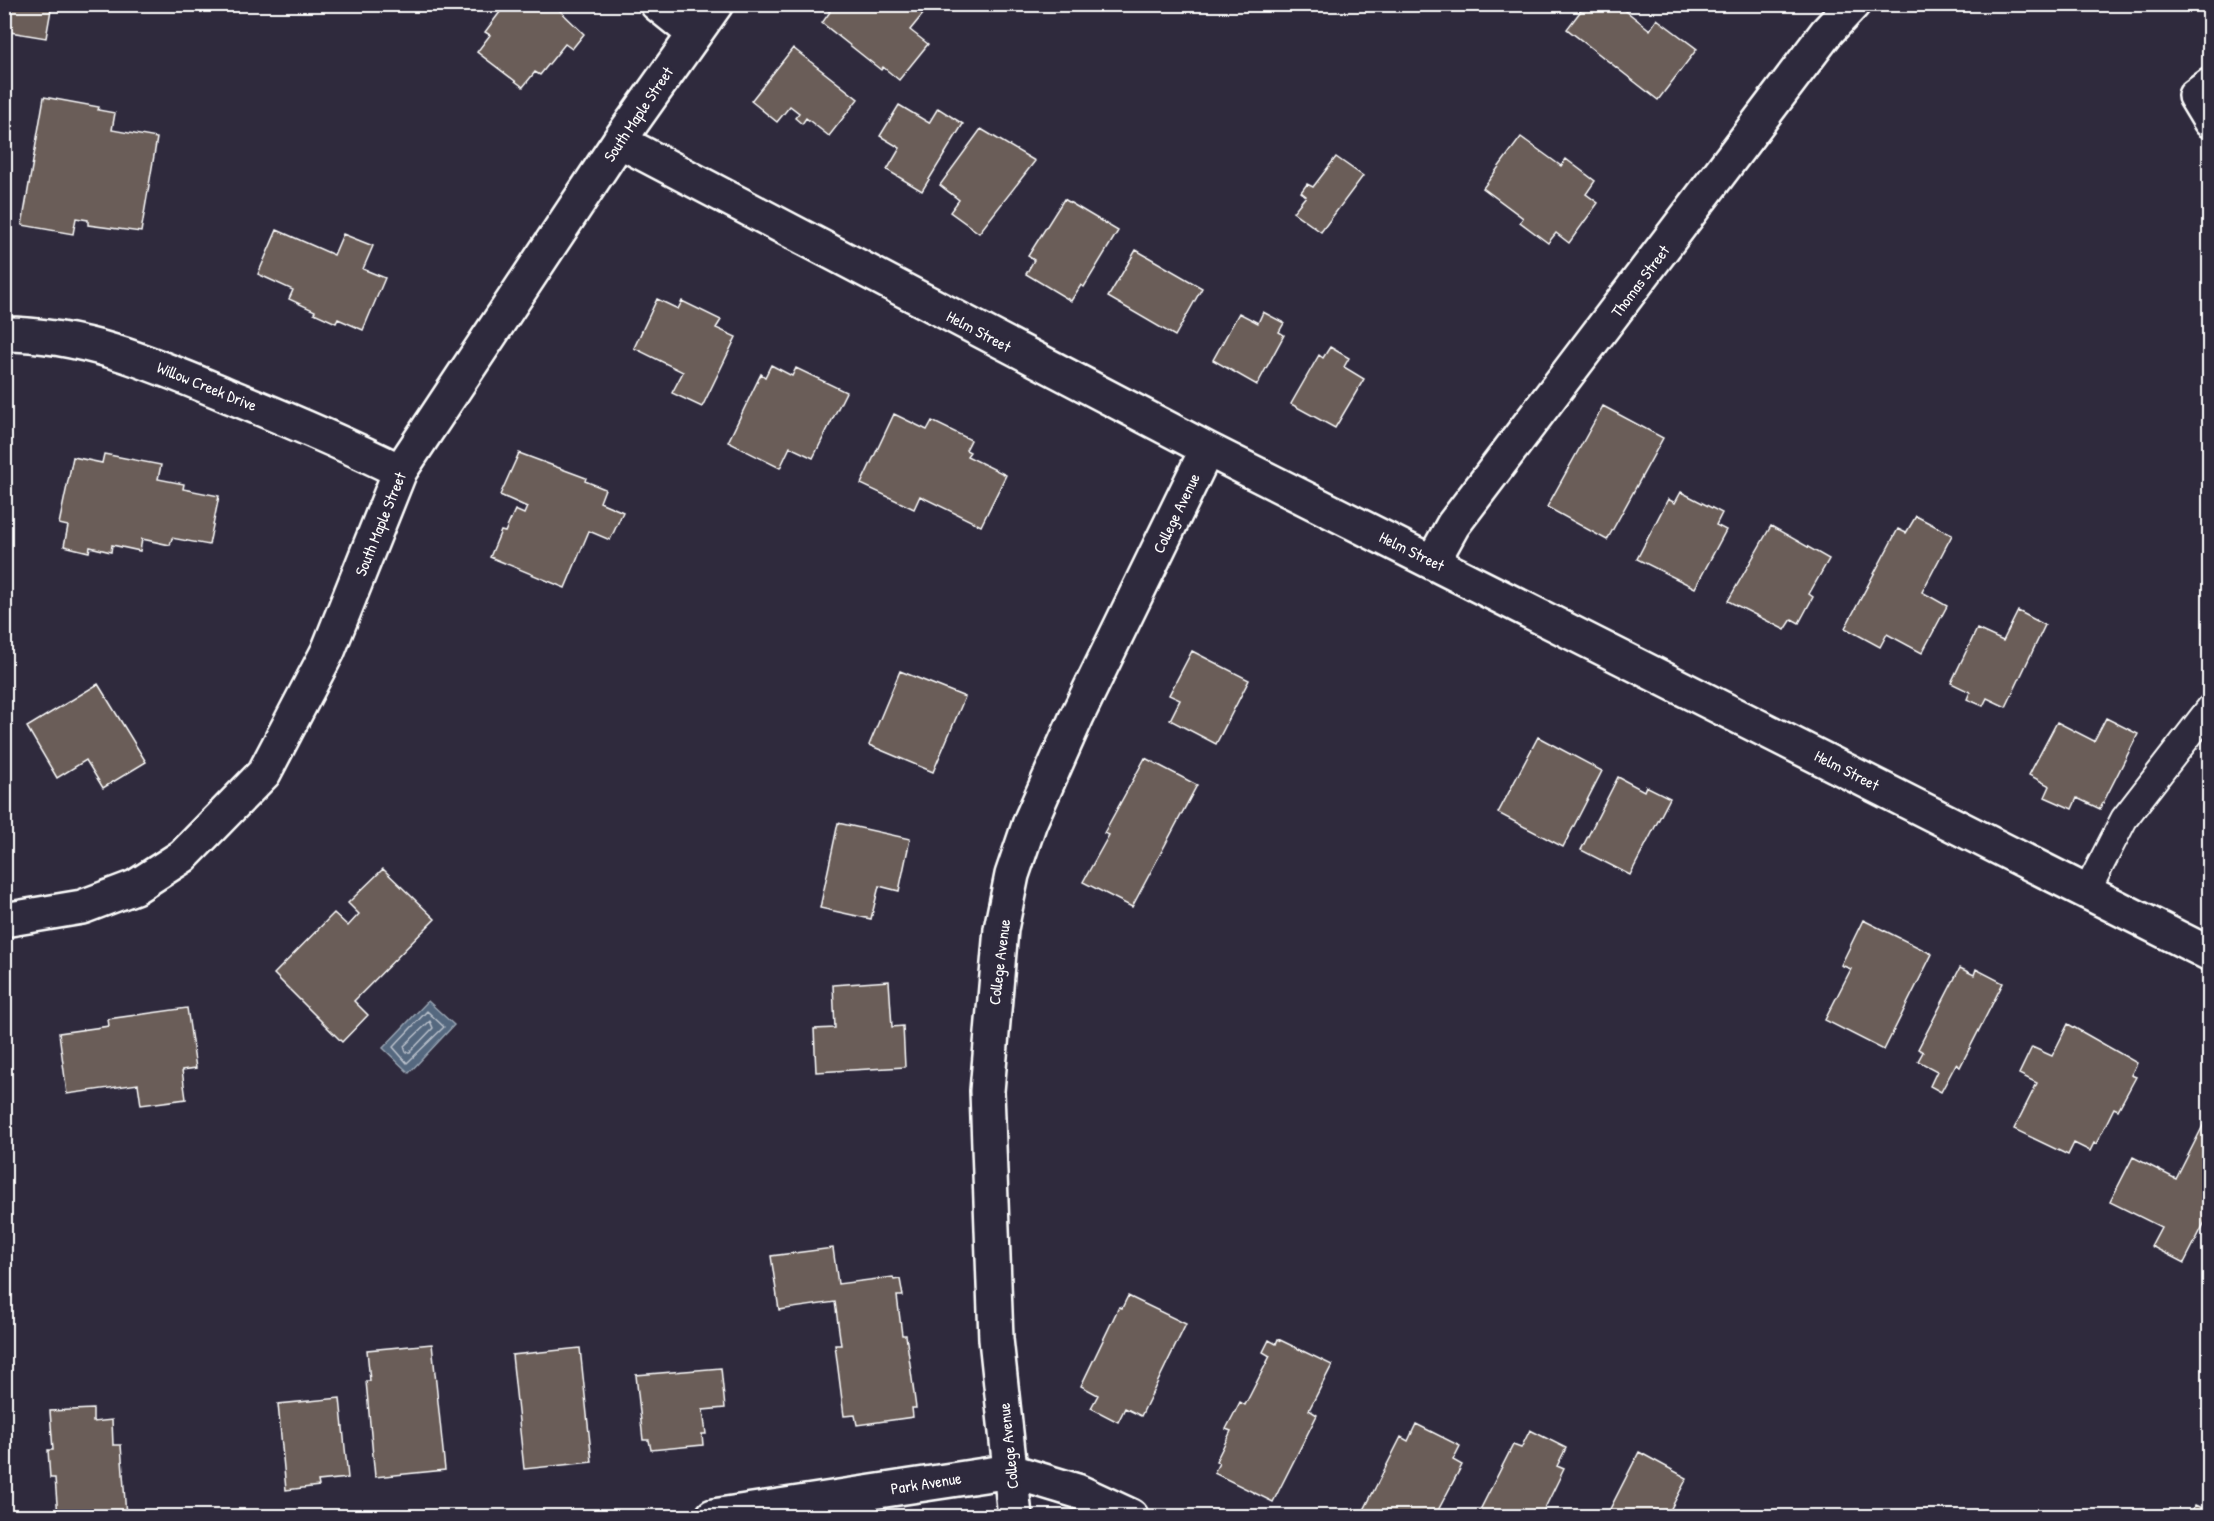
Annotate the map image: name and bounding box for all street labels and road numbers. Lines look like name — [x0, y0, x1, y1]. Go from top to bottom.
street label: South Maple Street — [598, 62, 678, 166]
street label: Thomas Street — [1606, 240, 1675, 322]
street label: Helm Street — [943, 305, 1015, 357]
street label: Willow Creek Drive — [154, 356, 261, 416]
street label: South Maple Street — [349, 468, 411, 579]
street label: College Avenue — [1147, 469, 1205, 557]
street label: Helm Street — [1376, 526, 1449, 576]
street label: Helm Street — [1811, 744, 1884, 796]
street label: College Avenue — [983, 917, 1015, 1006]
street label: College Avenue — [992, 1401, 1023, 1490]
street label: Park Avenue — [889, 1466, 963, 1499]

